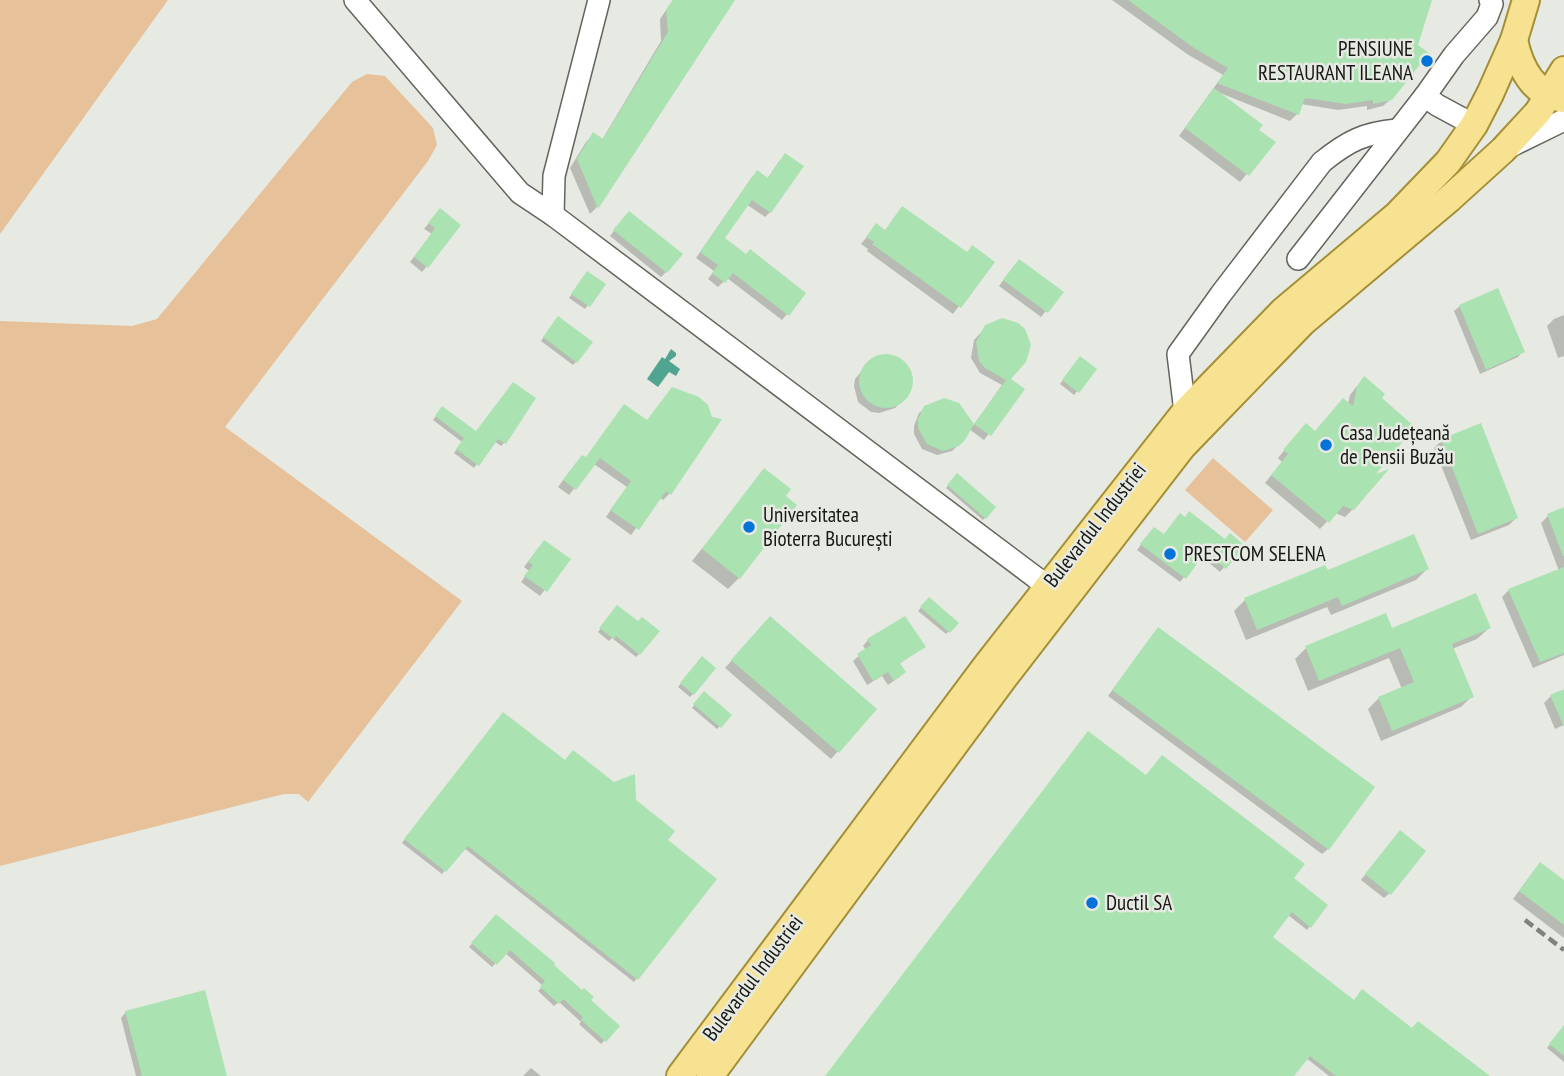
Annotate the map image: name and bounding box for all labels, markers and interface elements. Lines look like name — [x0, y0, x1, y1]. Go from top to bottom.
place label: PENSIUNE RESTAURANT ILEANA — [1258, 35, 1413, 86]
marker: PENSIUNE RESTAURANT ILEANA — [1419, 53, 1435, 69]
place label: Casa Județeană de Pensii Buzău — [1340, 419, 1454, 470]
marker: Casa Județeană de Pensii Buzău — [1318, 437, 1334, 453]
street label: Bulevardul Industriei — [1038, 457, 1152, 592]
place label: Universitatea Bioterra București — [763, 501, 893, 552]
marker: Universitatea Bioterra București — [741, 519, 757, 535]
place label: PRESTCOM SELENA — [1184, 540, 1326, 567]
marker: PRESTCOM SELENA — [1162, 546, 1178, 562]
place label: Ductil SA — [1106, 889, 1172, 916]
marker: Ductil SA — [1084, 895, 1100, 911]
street label: Bulevardul Industriei — [696, 909, 809, 1046]

